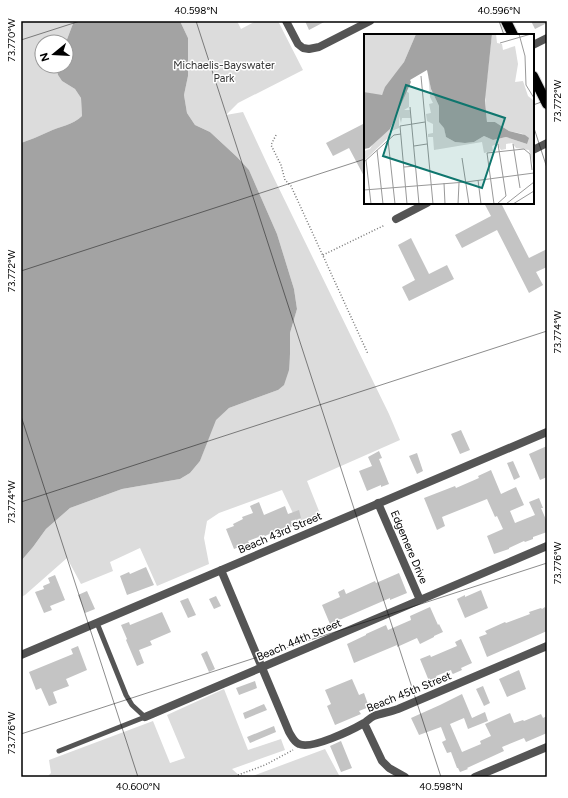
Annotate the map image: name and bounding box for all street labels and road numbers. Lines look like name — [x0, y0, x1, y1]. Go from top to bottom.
street label: Edgemere Drive — [388, 508, 430, 586]
street label: Beach 43rd Street — [236, 510, 324, 556]
street label: Beach 44th Street — [255, 616, 343, 664]
street label: Beach 45th Street — [365, 669, 453, 715]

